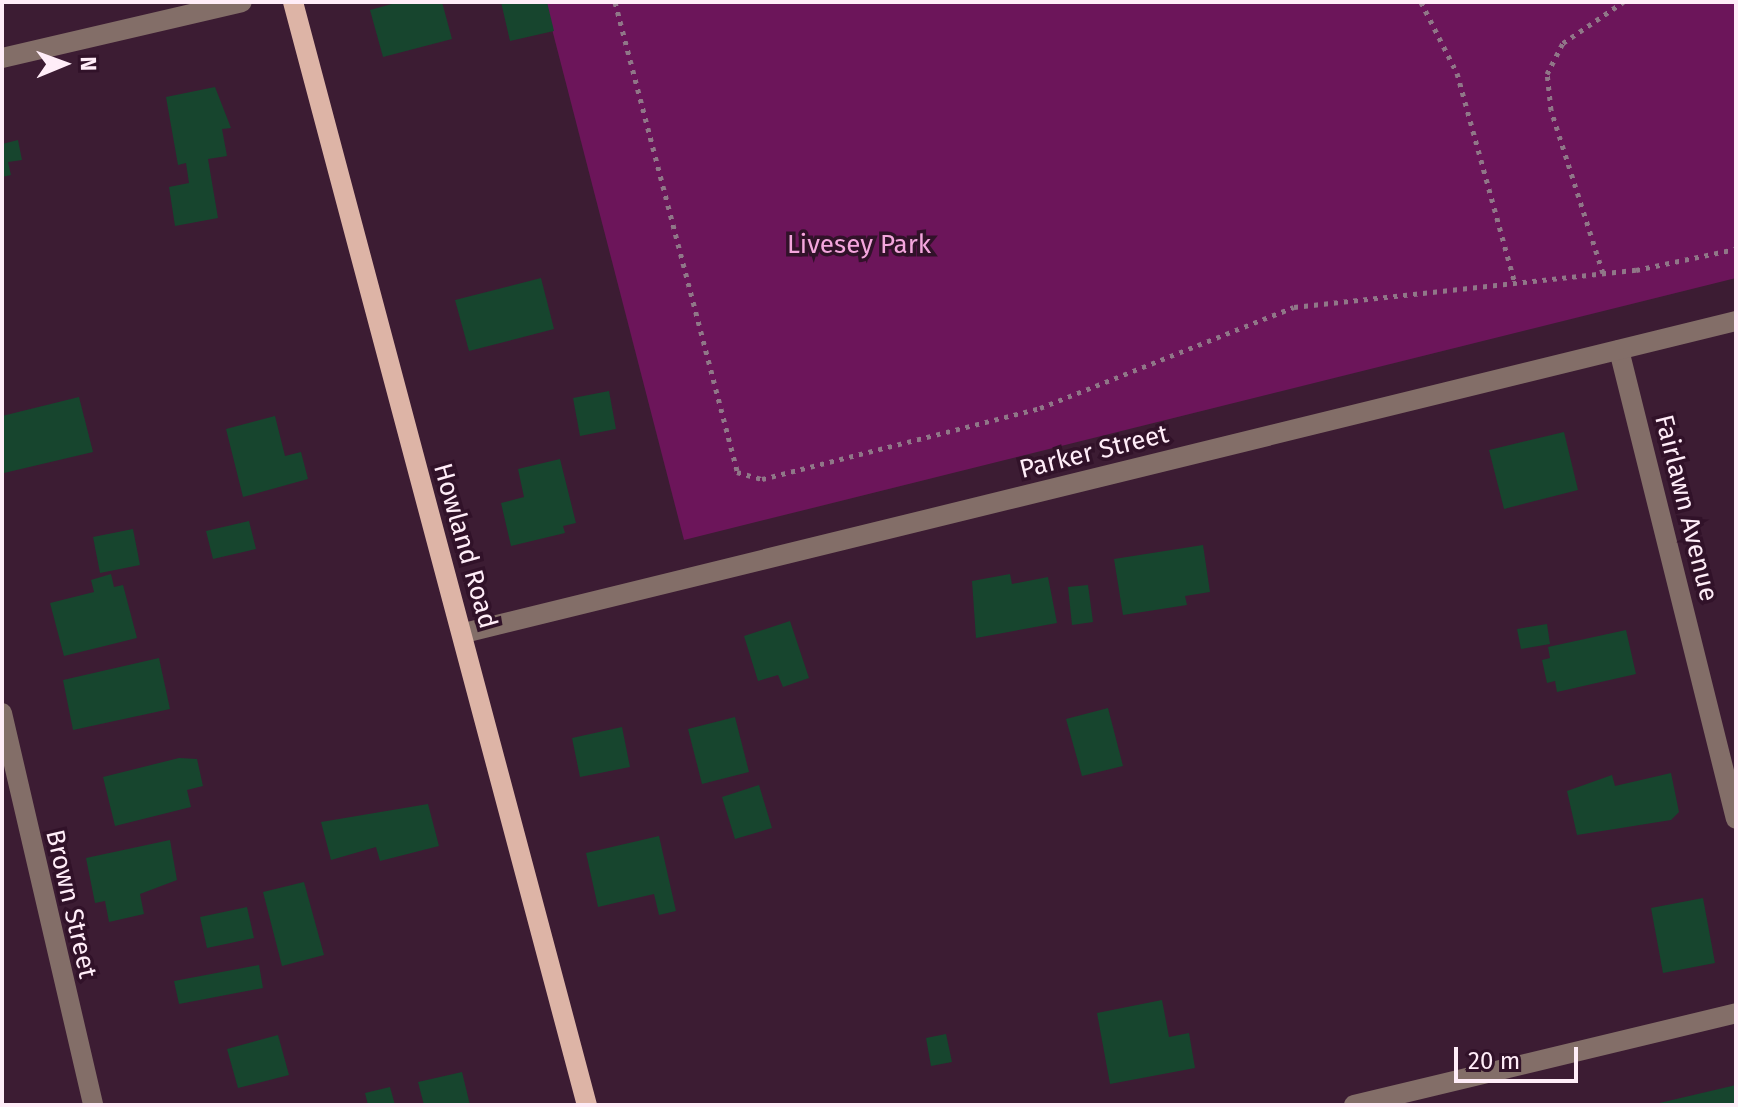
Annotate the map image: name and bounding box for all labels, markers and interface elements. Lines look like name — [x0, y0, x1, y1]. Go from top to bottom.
north arrow — [24, 24, 104, 104]
text: N — [75, 56, 102, 71]
park label: Livesey Park — [787, 229, 931, 261]
street label: Fairlawn Avenue — [1648, 411, 1724, 605]
street label: Parker Street — [1016, 418, 1172, 486]
street label: Howland Road — [426, 460, 504, 632]
street label: Brown Street — [39, 827, 103, 981]
scale bar — [1458, 1031, 1582, 1081]
text: 20 m — [1468, 1047, 1520, 1075]

